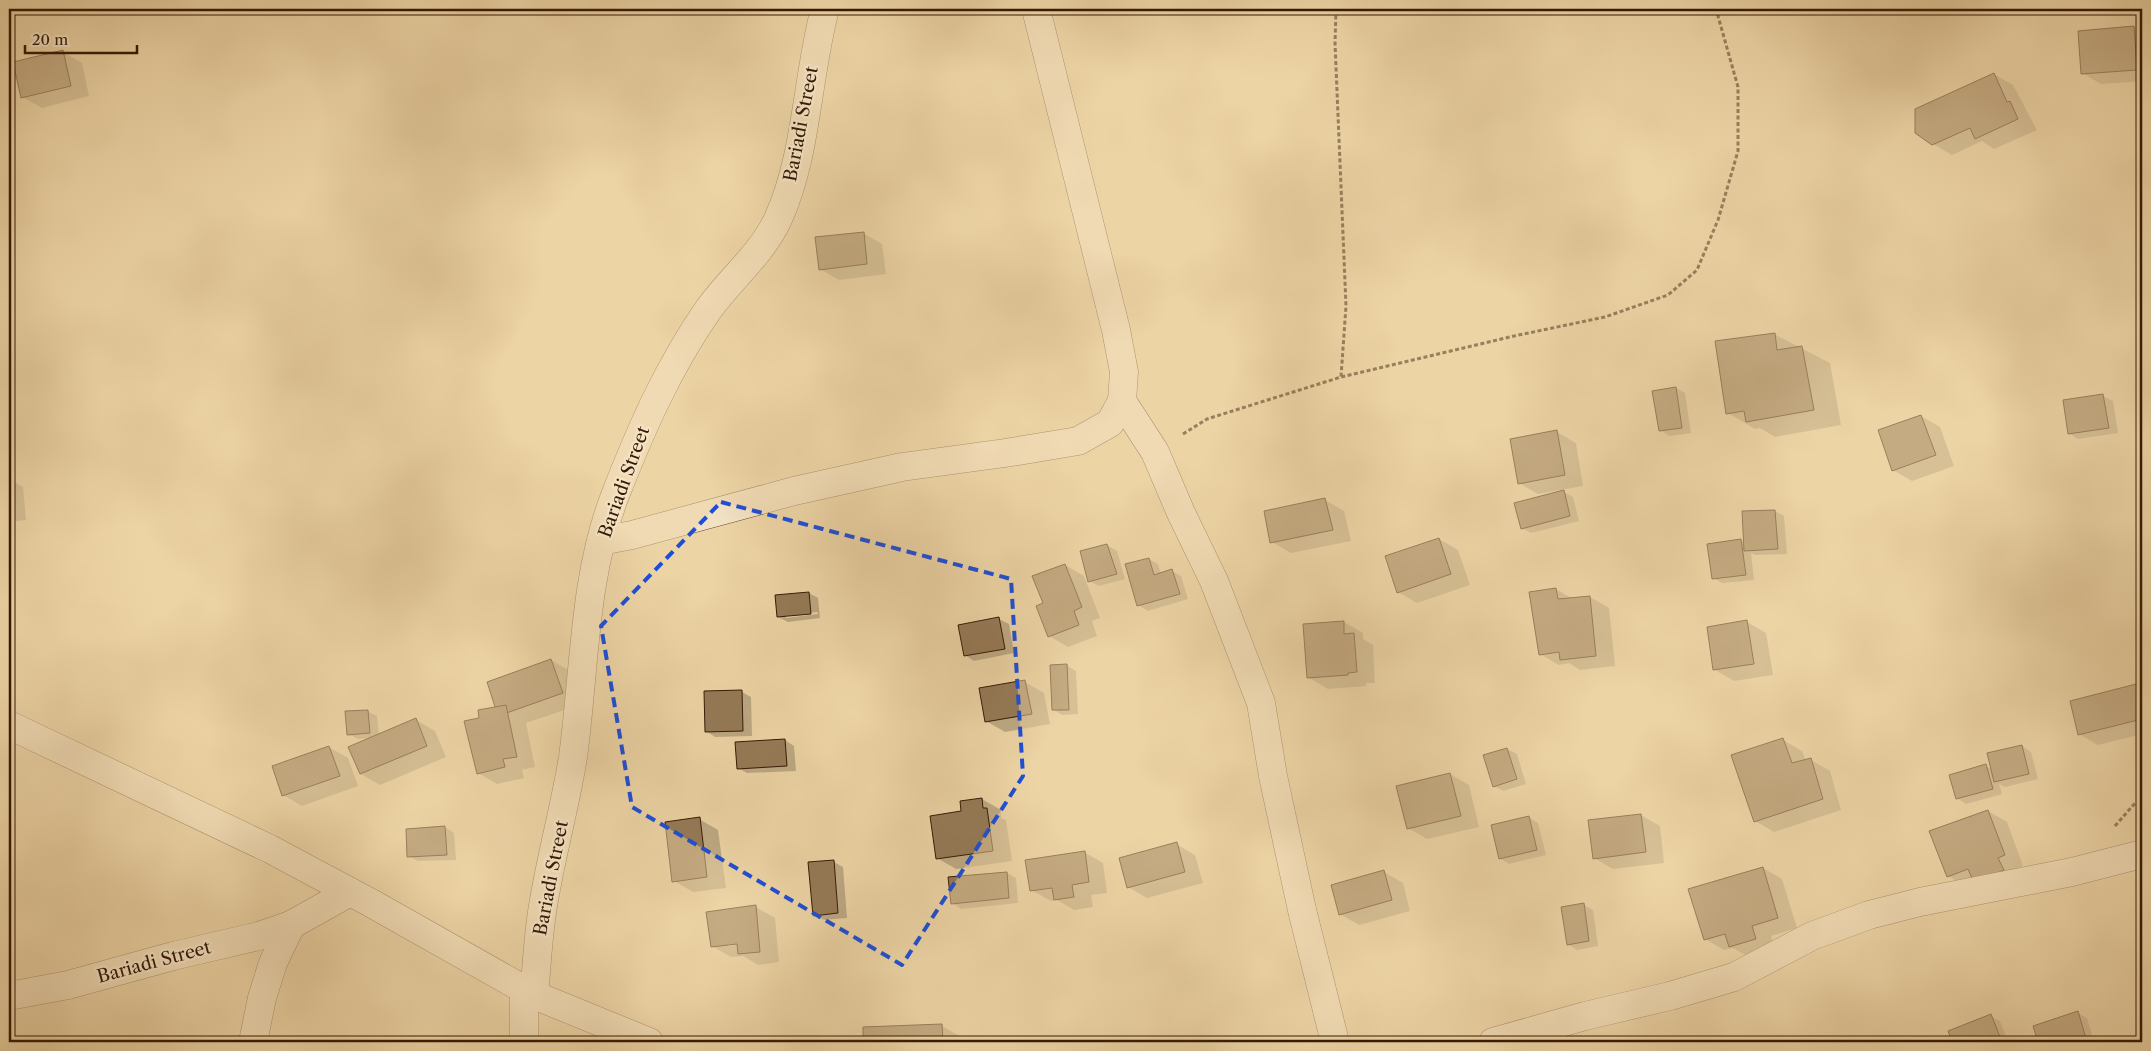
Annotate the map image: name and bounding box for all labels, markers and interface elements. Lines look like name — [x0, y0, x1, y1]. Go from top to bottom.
scale bar — [25, 22, 138, 54]
text: 20 m — [32, 30, 68, 49]
street label: Bariadi Street — [779, 64, 823, 183]
street label: Bariadi Street — [594, 423, 655, 541]
street label: Bariadi Street — [529, 818, 573, 937]
street label: Bariadi Street — [95, 936, 214, 988]

